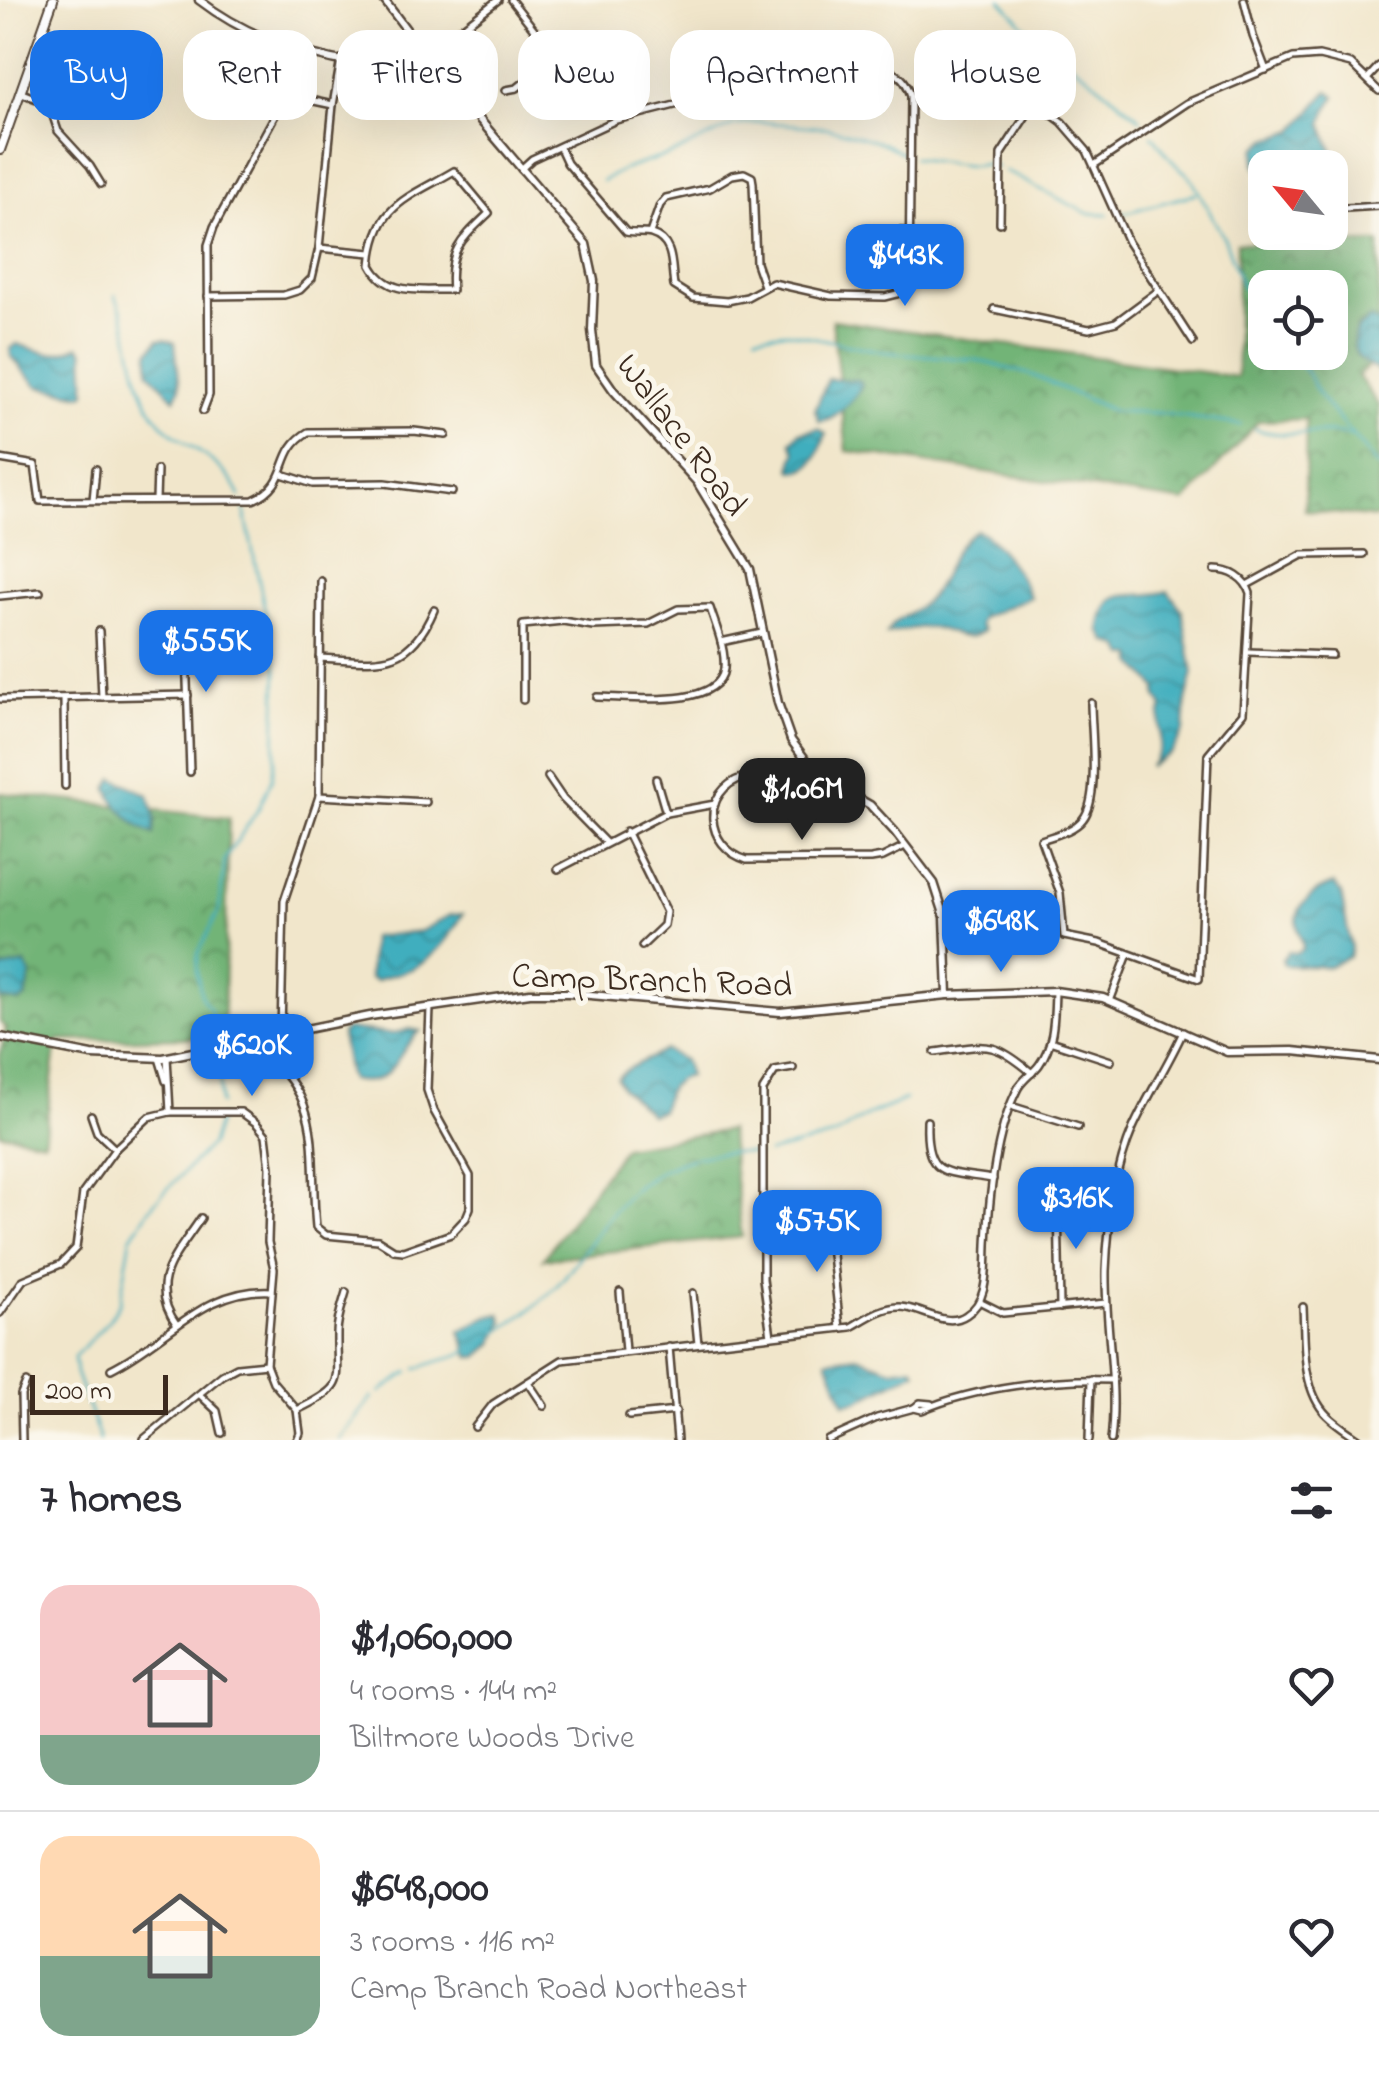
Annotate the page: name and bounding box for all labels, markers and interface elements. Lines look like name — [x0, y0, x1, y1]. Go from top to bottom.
chip: Buy — [30, 30, 163, 120]
chip: Rent — [183, 30, 317, 120]
chip: Filters — [337, 30, 498, 120]
chip: New — [518, 30, 650, 120]
chip: Apartment — [670, 30, 894, 120]
chip: House — [914, 30, 1076, 120]
north arrow — [1248, 150, 1348, 250]
map controls — [1248, 150, 1348, 370]
pin: $443K — [835, 224, 975, 309]
text: $443K — [868, 233, 942, 280]
button: locate — [1248, 270, 1348, 370]
street label: Wallace Road — [602, 344, 759, 528]
pin: $555K — [136, 610, 276, 695]
text: $555K — [161, 619, 251, 666]
pin: $1.06M — [721, 758, 883, 843]
text: $1.06M — [760, 767, 844, 814]
pin: $648K — [931, 890, 1071, 975]
text: $648K — [964, 899, 1038, 946]
street label: Camp Branch Road — [511, 952, 793, 1013]
pin: $620K — [182, 1014, 322, 1099]
text: $620K — [213, 1023, 291, 1070]
pin: $316K — [1006, 1167, 1146, 1252]
text: $316K — [1040, 1176, 1112, 1223]
pin: $575K — [747, 1190, 887, 1275]
text: $575K — [775, 1199, 859, 1246]
scale bar — [30, 1370, 168, 1414]
text: 200 m — [45, 1372, 112, 1413]
text: 7 homes — [40, 1470, 182, 1531]
icon: filters — [1284, 1473, 1339, 1528]
text: $1,060,000 — [350, 1608, 512, 1669]
icon: home — [120, 1625, 240, 1745]
icon: heart — [1284, 1658, 1339, 1713]
text: 4 rooms · 144 m² — [350, 1669, 557, 1716]
text: Biltmore Woods Drive — [350, 1716, 634, 1763]
text: $648,000 — [350, 1859, 489, 1920]
icon: home — [120, 1876, 240, 1996]
icon: heart — [1284, 1909, 1339, 1964]
text: 3 rooms · 116 m² — [350, 1920, 555, 1967]
text: Camp Branch Road Northeast — [350, 1967, 747, 2014]

